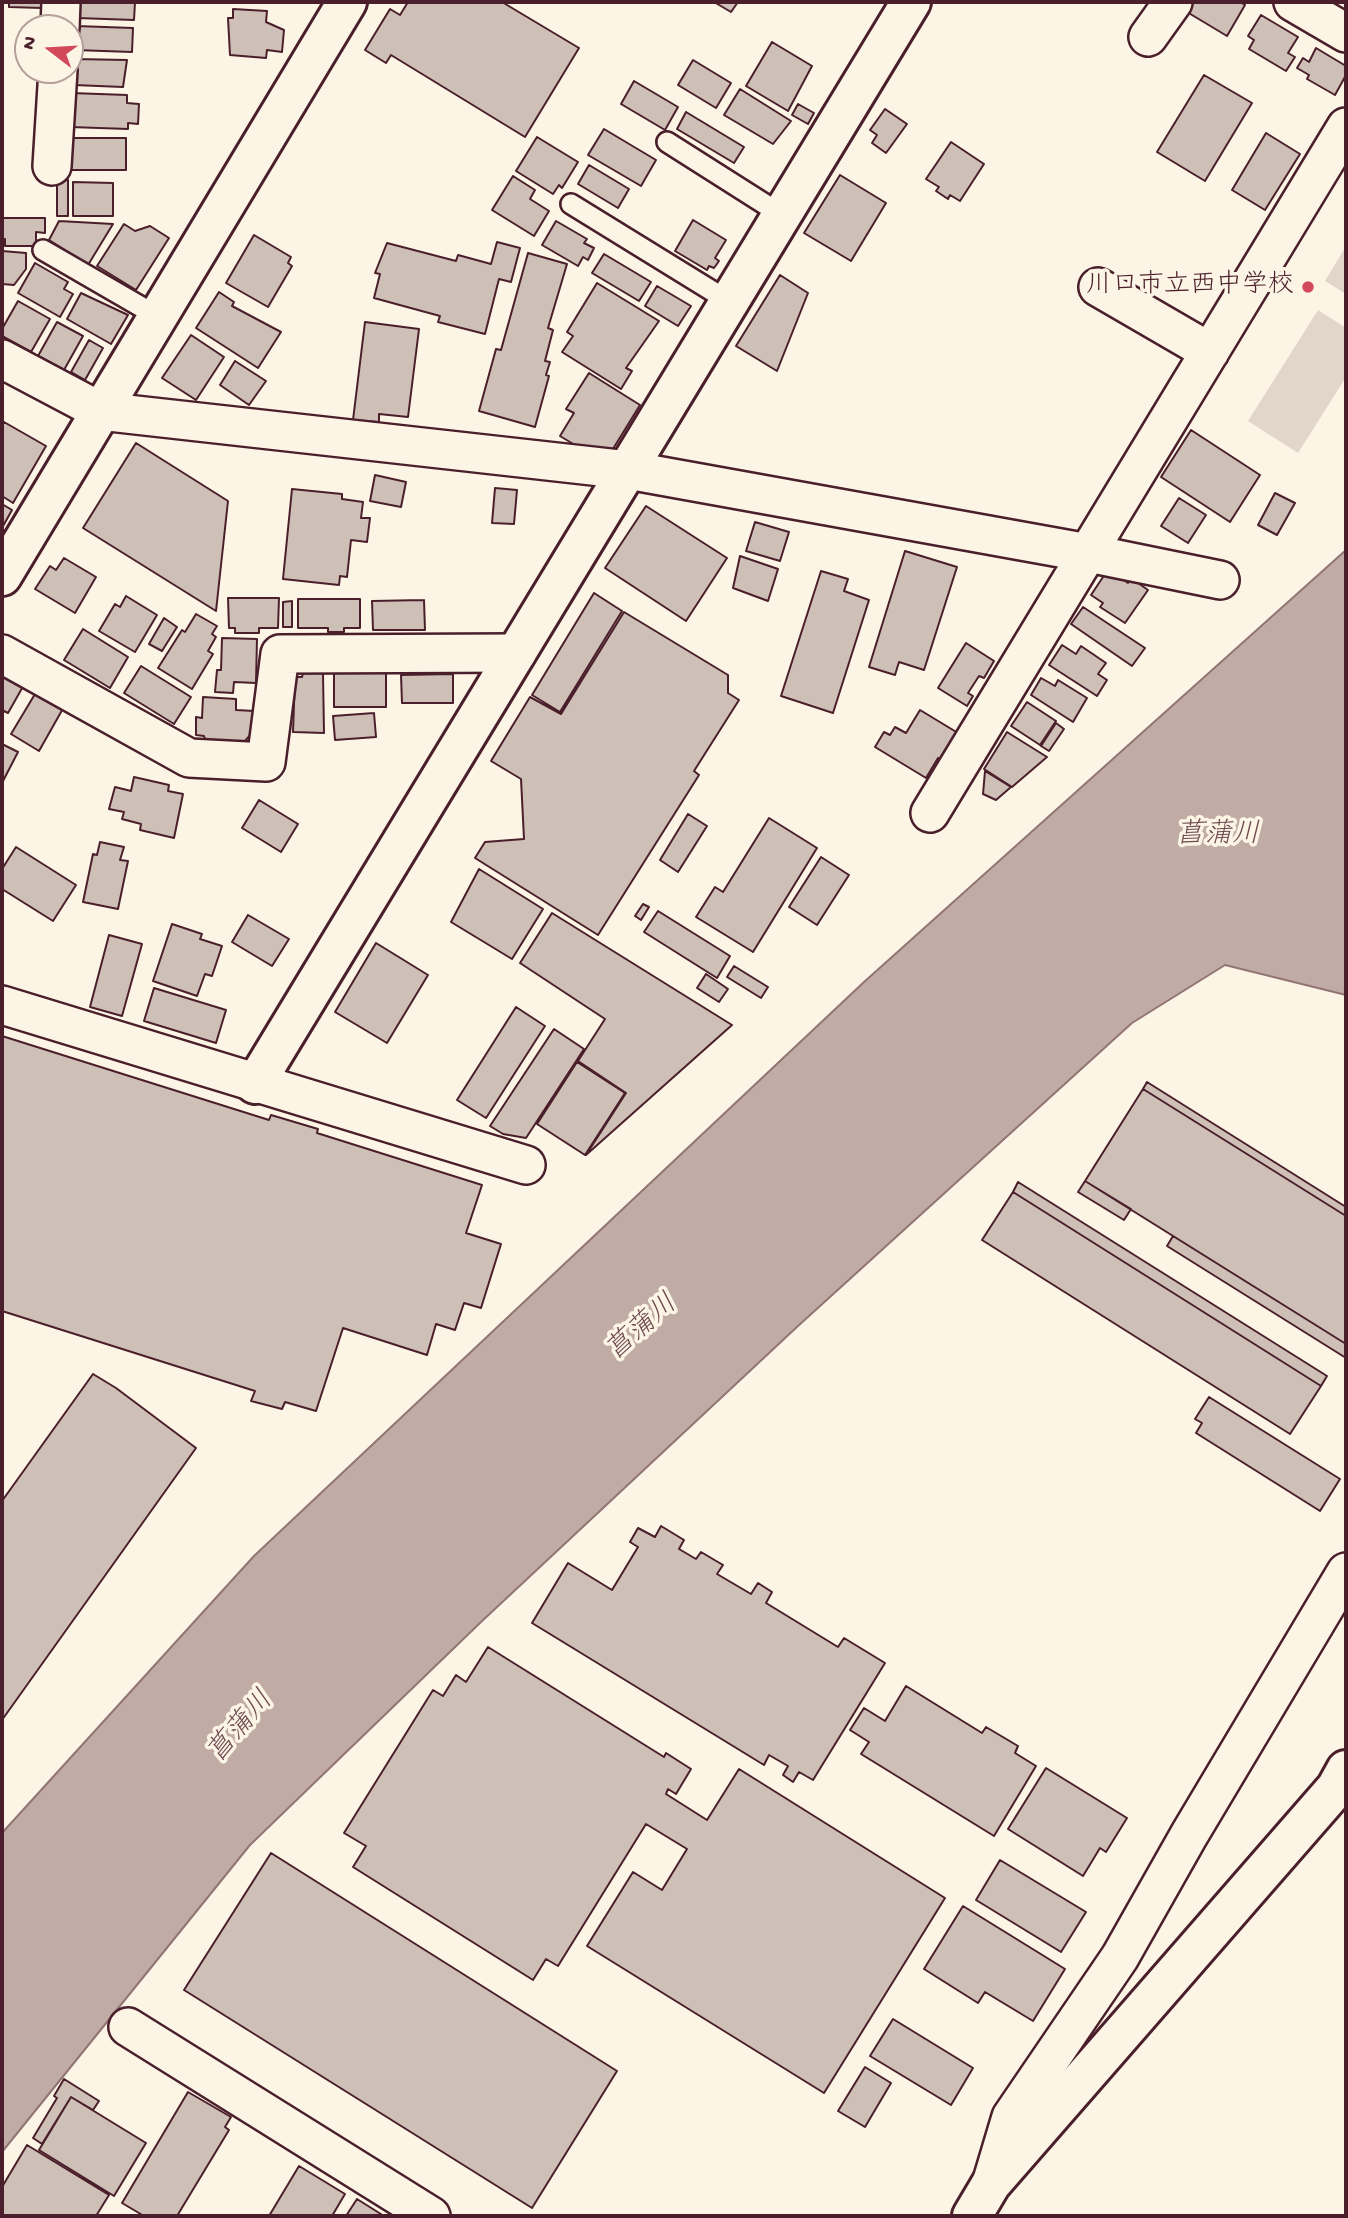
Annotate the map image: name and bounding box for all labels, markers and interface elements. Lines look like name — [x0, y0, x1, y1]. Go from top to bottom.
north arrow — [14, 14, 84, 84]
text: N — [18, 34, 43, 53]
place label: 川口市立西中学校 — [1086, 271, 1294, 303]
marker: 川口市立西中学校 — [1300, 279, 1316, 295]
water label: 菖蒲川 — [1176, 820, 1260, 854]
water label: 菖蒲川 — [600, 1289, 686, 1369]
water label: 菖蒲川 — [202, 1685, 282, 1771]

